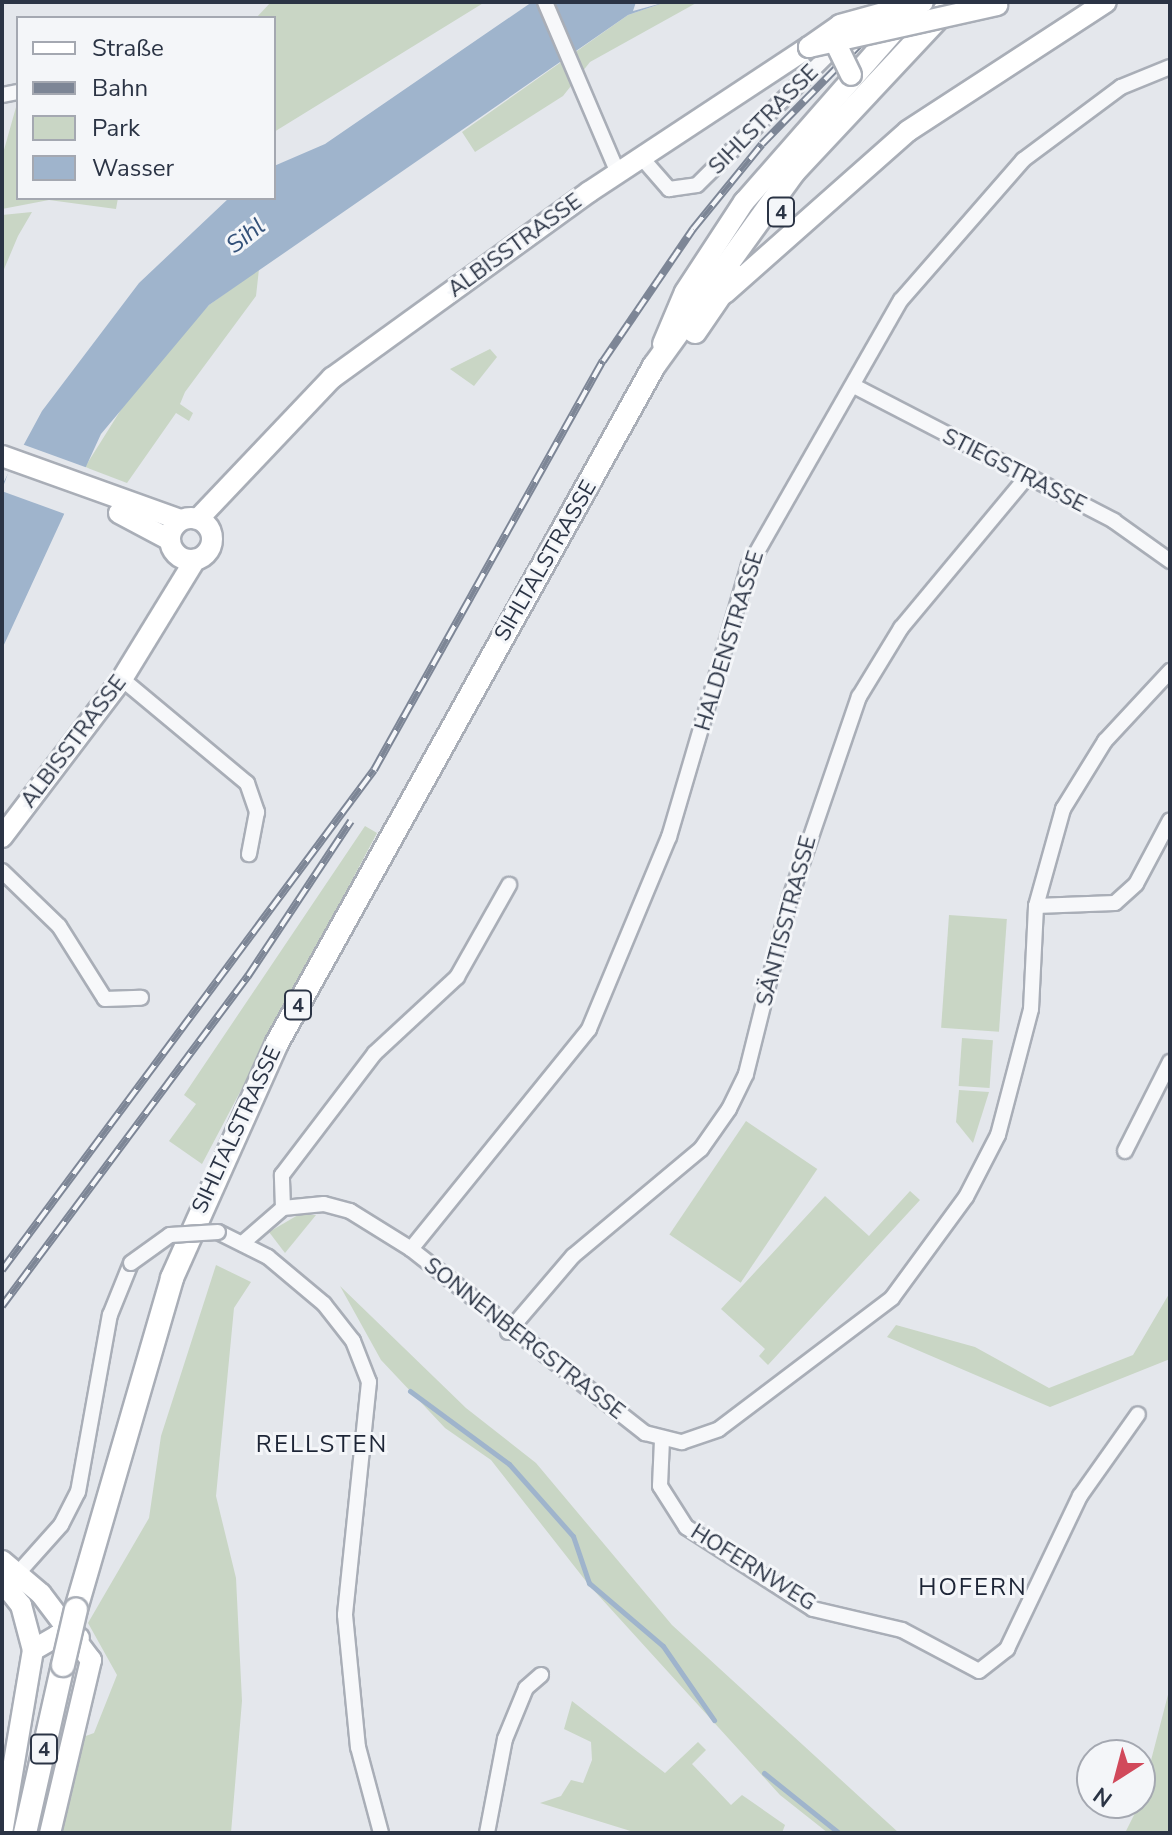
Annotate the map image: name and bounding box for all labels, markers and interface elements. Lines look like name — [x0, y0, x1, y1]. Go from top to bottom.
legend — [16, 16, 276, 200]
text: Straße — [92, 32, 164, 64]
street label: SIHLSTRASSE — [704, 60, 824, 180]
text: Bahn — [92, 72, 148, 104]
text: Park — [92, 112, 140, 144]
text: Wasser — [92, 152, 174, 184]
street label: ALBISSTRASSE — [443, 189, 587, 303]
road number: 4 — [767, 196, 795, 228]
water label: Sihl — [221, 212, 271, 260]
street label: STIEGSTRASSE — [938, 423, 1090, 519]
street label: SIHLTALSTRASSE — [489, 476, 603, 646]
street label: HALDENSTRASSE — [690, 548, 770, 734]
street label: ALBISSTRASSE — [16, 671, 132, 813]
street label: SÄNTISSTRASSE — [752, 833, 822, 1009]
road number: 4 — [284, 989, 312, 1021]
street label: SIHLTALSTRASSE — [187, 1042, 287, 1218]
street label: SONNENBERGSTRASSE — [419, 1253, 629, 1425]
district label: RELLSTEN — [256, 1431, 388, 1459]
street label: HOFERNWEG — [686, 1519, 820, 1617]
district label: HOFERN — [918, 1574, 1028, 1602]
road number: 4 — [30, 1733, 58, 1765]
north arrow — [1076, 1739, 1156, 1819]
text: N — [1088, 1780, 1119, 1814]

